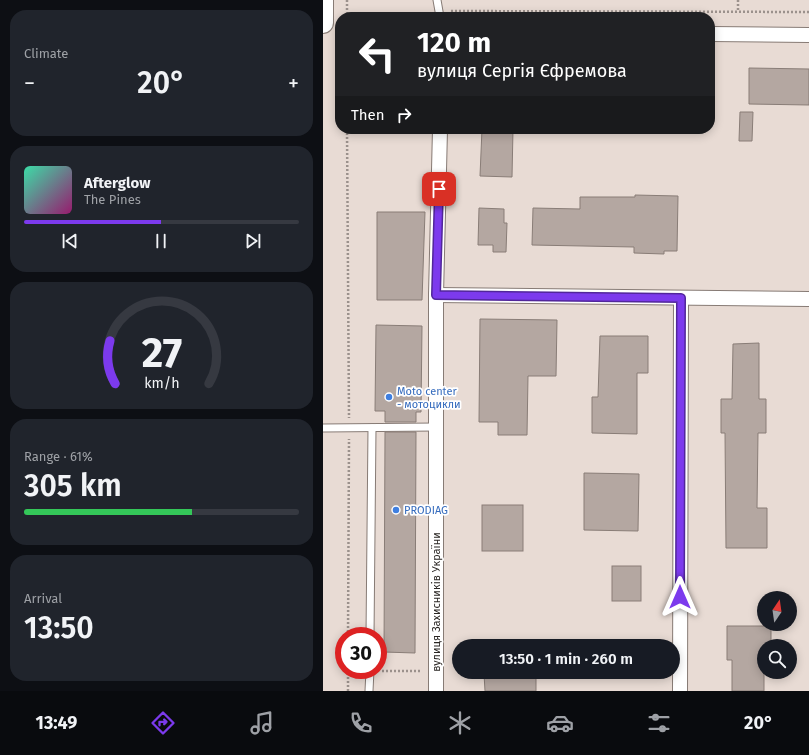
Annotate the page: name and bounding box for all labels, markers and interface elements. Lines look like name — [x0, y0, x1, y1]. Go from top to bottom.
text: 120 m — [417, 26, 491, 59]
icon: left — [351, 28, 403, 80]
text: Climate — [24, 46, 68, 61]
text: вулиця Сергія Єфремова — [417, 60, 627, 82]
text: 20° — [137, 65, 186, 101]
text: − — [24, 70, 35, 97]
text: + — [288, 70, 299, 97]
icon: right — [393, 104, 415, 126]
text: Then — [351, 106, 385, 124]
pin — [422, 172, 456, 206]
text: Afterglow — [84, 174, 150, 192]
icon: arrive — [428, 178, 450, 200]
text: The Pines — [84, 192, 141, 207]
icon: previous — [59, 230, 81, 252]
icon: pause — [150, 230, 172, 252]
icon: next — [242, 230, 264, 252]
text: 27 — [141, 327, 182, 377]
text: km/h — [144, 374, 179, 391]
place label: Moto center - мотоцикли — [397, 385, 461, 411]
marker: Moto center - мотоцикли — [384, 392, 394, 402]
text: Range · 61% — [24, 449, 93, 464]
text: 305 km — [24, 468, 122, 504]
place label: PRODIAG — [404, 504, 448, 517]
marker: PRODIAG — [391, 505, 401, 515]
street label: вулиця Захисників України — [430, 532, 443, 672]
position arrow — [659, 576, 701, 618]
text: Arrival — [24, 591, 62, 606]
north arrow — [757, 591, 797, 631]
map controls — [757, 591, 797, 679]
text: 13:50 — [24, 610, 94, 646]
speed limit sign: 30 — [335, 627, 387, 679]
button: search — [757, 639, 797, 679]
text: 13:50 · 1 min · 260 m — [499, 650, 633, 668]
icon: directions — [149, 709, 177, 737]
icon: music — [248, 709, 276, 737]
icon: phone — [347, 709, 375, 737]
icon: climate — [446, 709, 474, 737]
icon: car — [546, 709, 574, 737]
icon: filters — [645, 709, 673, 737]
text: 13:49 — [36, 712, 77, 734]
text: 20° — [744, 712, 773, 734]

